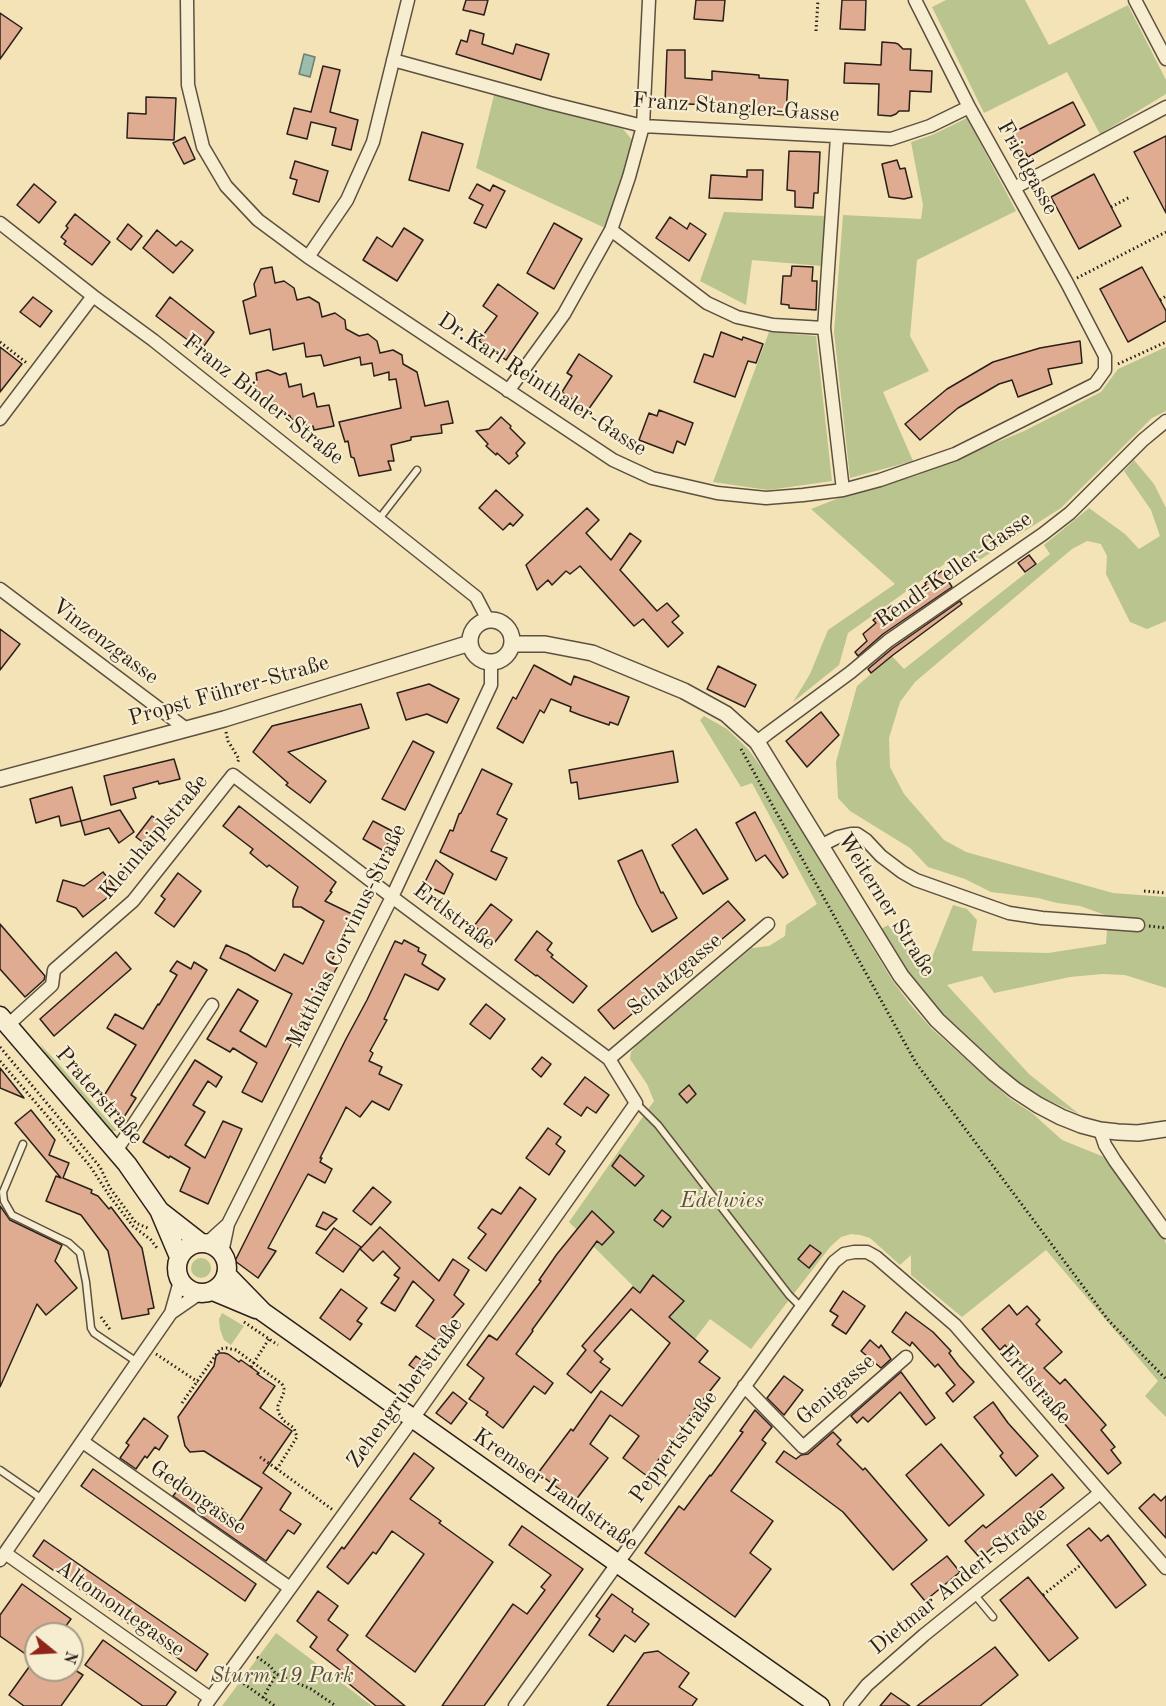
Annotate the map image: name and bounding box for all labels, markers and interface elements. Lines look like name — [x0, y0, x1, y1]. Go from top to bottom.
street label: Franz Stangler-Gasse — [632, 88, 840, 128]
street label: Friedgasse — [990, 116, 1064, 220]
street label: Dr.Karl Reinthaler-Gasse — [432, 307, 652, 463]
street label: Franz Binder-Straße — [177, 329, 349, 471]
street label: Rendl-Keller-Gasse — [871, 506, 1037, 634]
street label: Vinzenzgasse — [46, 593, 164, 691]
street label: Propst Führer-Straße — [126, 650, 332, 732]
street label: Kleinhaiplstraße — [94, 769, 214, 905]
street label: Matthias Corvinus-Straße — [281, 820, 413, 1052]
street label: Weiterner Straße — [831, 828, 941, 982]
street label: Ertlstraße — [407, 877, 501, 957]
street label: Schatzgasse — [622, 928, 728, 1022]
street label: Praterstraße — [50, 1042, 148, 1150]
park label: Edelwies — [680, 1188, 764, 1214]
street label: Zehengruberstraße — [341, 1312, 469, 1474]
street label: Ertlstraße — [993, 1340, 1077, 1430]
street label: Genigasse — [791, 1349, 881, 1431]
street label: Peppertstraße — [624, 1386, 724, 1508]
street label: Kremser Landstraße — [467, 1423, 643, 1557]
street label: Gedongasse — [144, 1455, 252, 1541]
street label: Dietmar Anderl-Straße — [865, 1501, 1053, 1661]
street label: Altomontegasse — [50, 1555, 190, 1663]
north arrow — [24, 1622, 84, 1682]
text: N — [60, 1649, 79, 1665]
park label: Sturm 19 Park — [210, 1663, 354, 1689]

